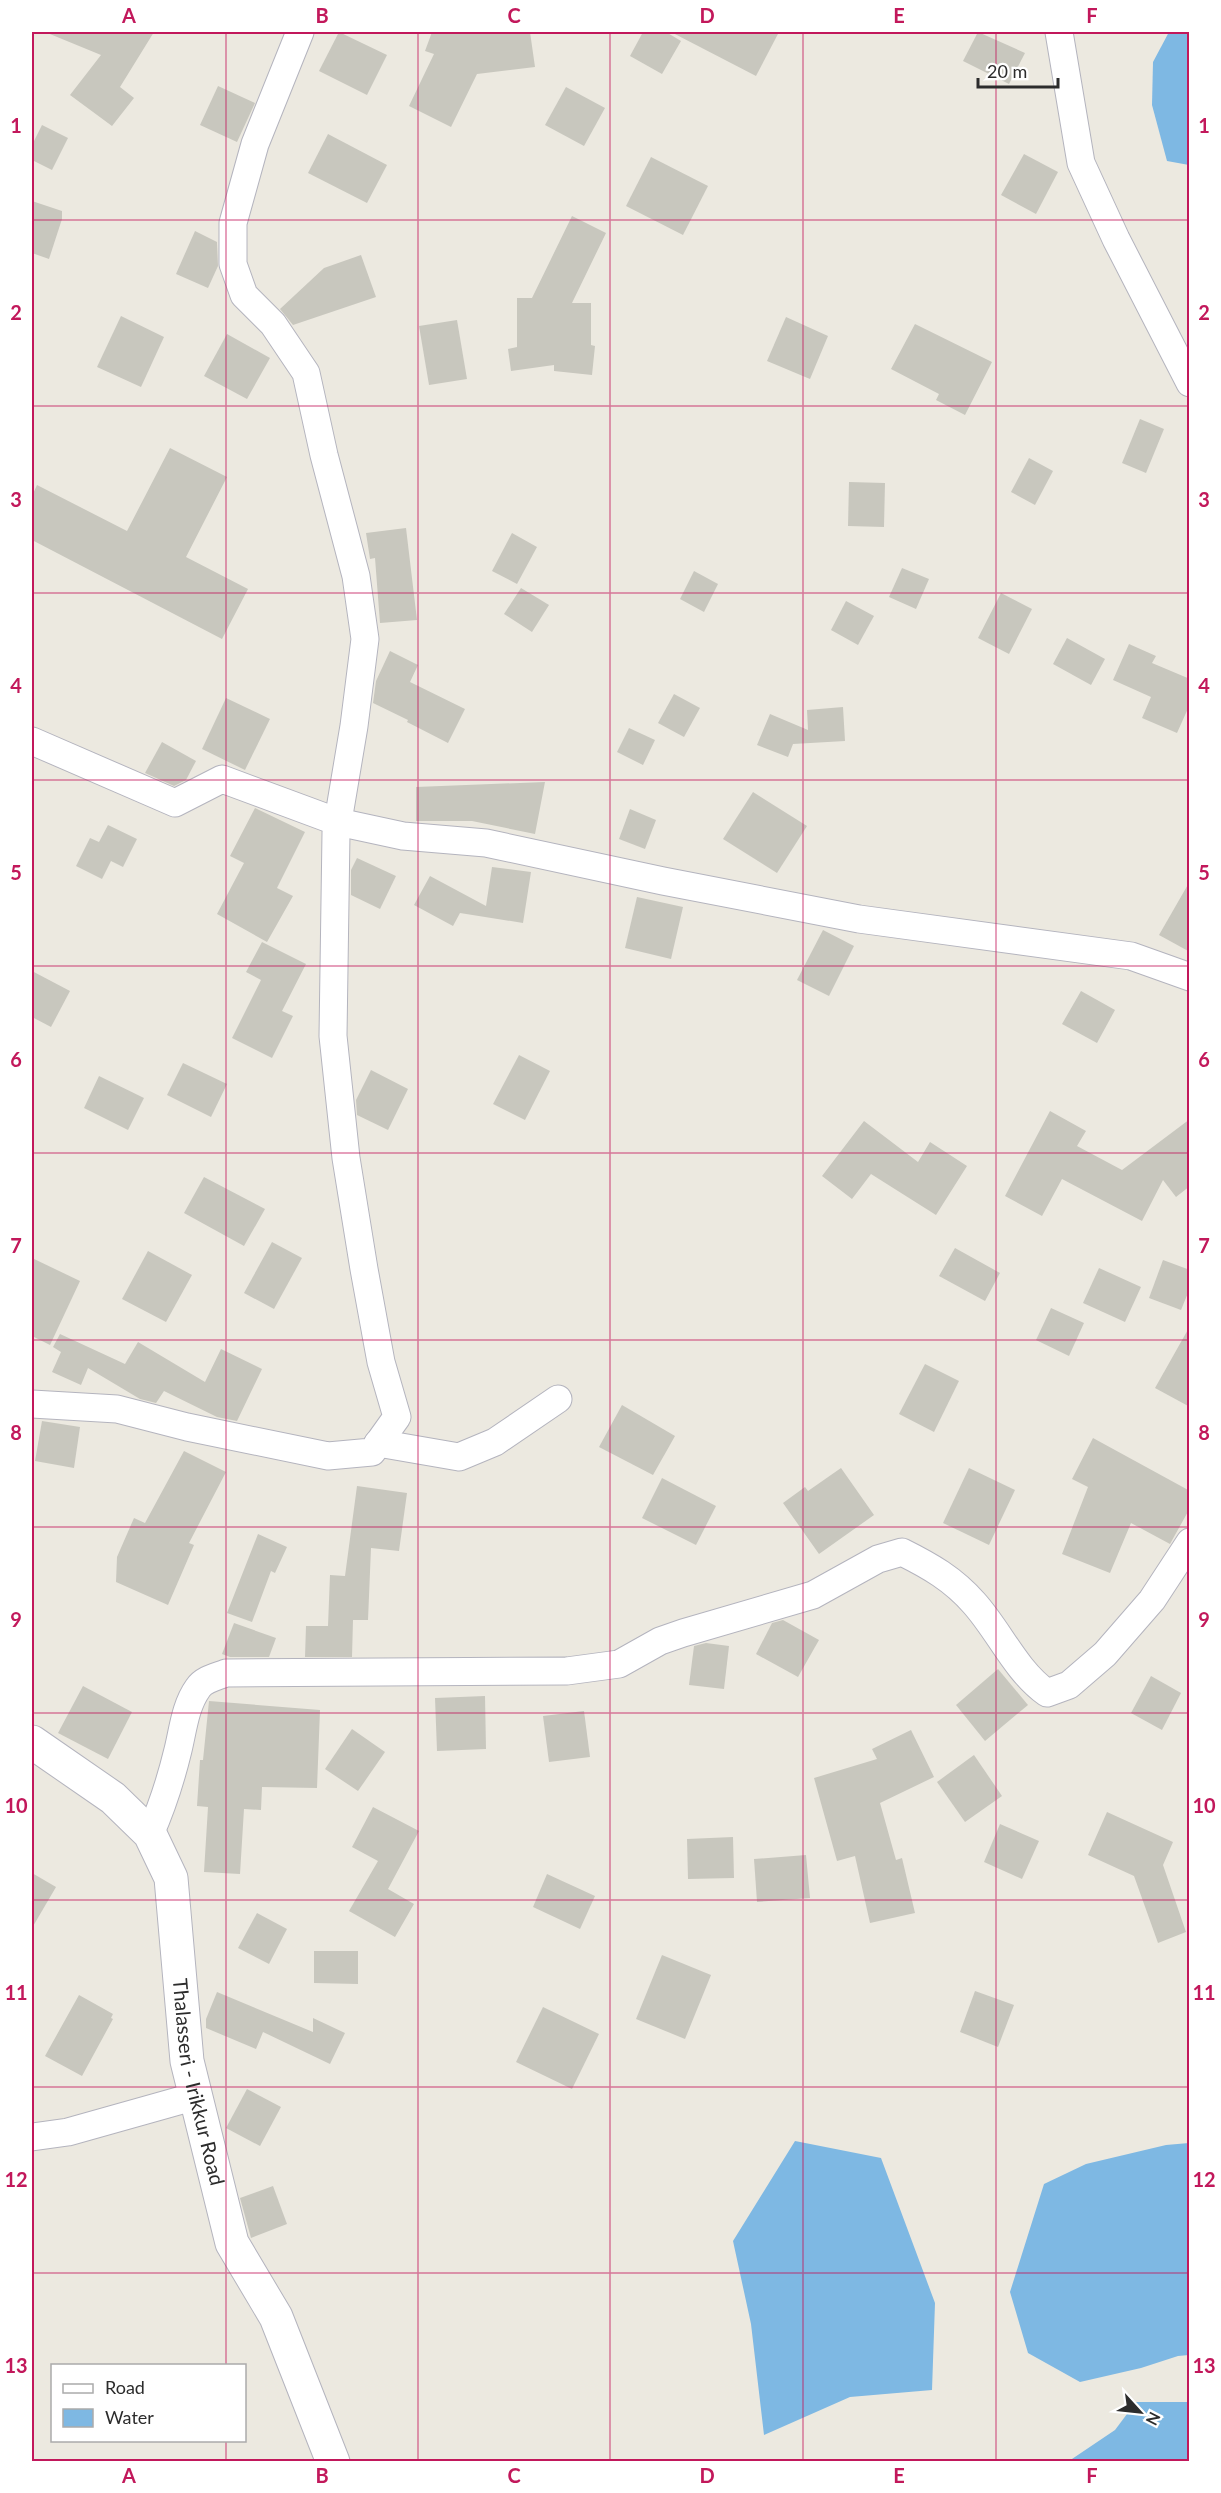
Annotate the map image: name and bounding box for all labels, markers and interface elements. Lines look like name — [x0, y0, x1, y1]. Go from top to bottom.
text: A — [121, 3, 136, 27]
text: B — [315, 3, 329, 27]
text: C — [507, 3, 521, 27]
text: D — [699, 3, 715, 27]
text: E — [893, 3, 905, 27]
text: F — [1086, 3, 1098, 27]
scale bar — [978, 51, 1058, 89]
text: 20 m — [987, 60, 1027, 82]
text: 1 — [10, 113, 22, 137]
text: 1 — [1198, 113, 1210, 137]
text: 2 — [10, 300, 22, 324]
text: 2 — [1198, 300, 1210, 324]
text: 3 — [10, 487, 22, 511]
text: 3 — [1198, 487, 1210, 511]
text: 4 — [10, 673, 22, 697]
text: 4 — [1198, 673, 1210, 697]
text: 5 — [10, 860, 22, 884]
text: 5 — [1198, 860, 1210, 884]
text: 6 — [10, 1047, 22, 1071]
text: 6 — [1198, 1047, 1210, 1071]
text: 7 — [10, 1233, 22, 1257]
text: 7 — [1198, 1233, 1210, 1257]
text: 8 — [10, 1420, 22, 1444]
text: 8 — [1198, 1420, 1210, 1444]
text: 9 — [10, 1607, 22, 1631]
text: 9 — [1198, 1607, 1210, 1631]
text: 10 — [4, 1793, 28, 1817]
text: 10 — [1192, 1793, 1216, 1817]
street label: Thalasseri - Irikkur Road — [169, 1977, 230, 2188]
text: 11 — [4, 1980, 28, 2004]
text: 11 — [1192, 1980, 1216, 2004]
text: 12 — [4, 2167, 28, 2191]
text: 12 — [1192, 2167, 1216, 2191]
text: 13 — [4, 2353, 28, 2377]
text: 13 — [1192, 2353, 1216, 2377]
legend — [51, 2364, 246, 2442]
text: Road — [105, 2376, 145, 2398]
north arrow — [1110, 2382, 1170, 2442]
text: Water — [105, 2406, 154, 2428]
text: N — [1143, 2409, 1165, 2429]
text: A — [121, 2463, 136, 2487]
text: B — [315, 2463, 329, 2487]
text: C — [507, 2463, 521, 2487]
text: D — [699, 2463, 715, 2487]
text: E — [893, 2463, 905, 2487]
text: F — [1086, 2463, 1098, 2487]

